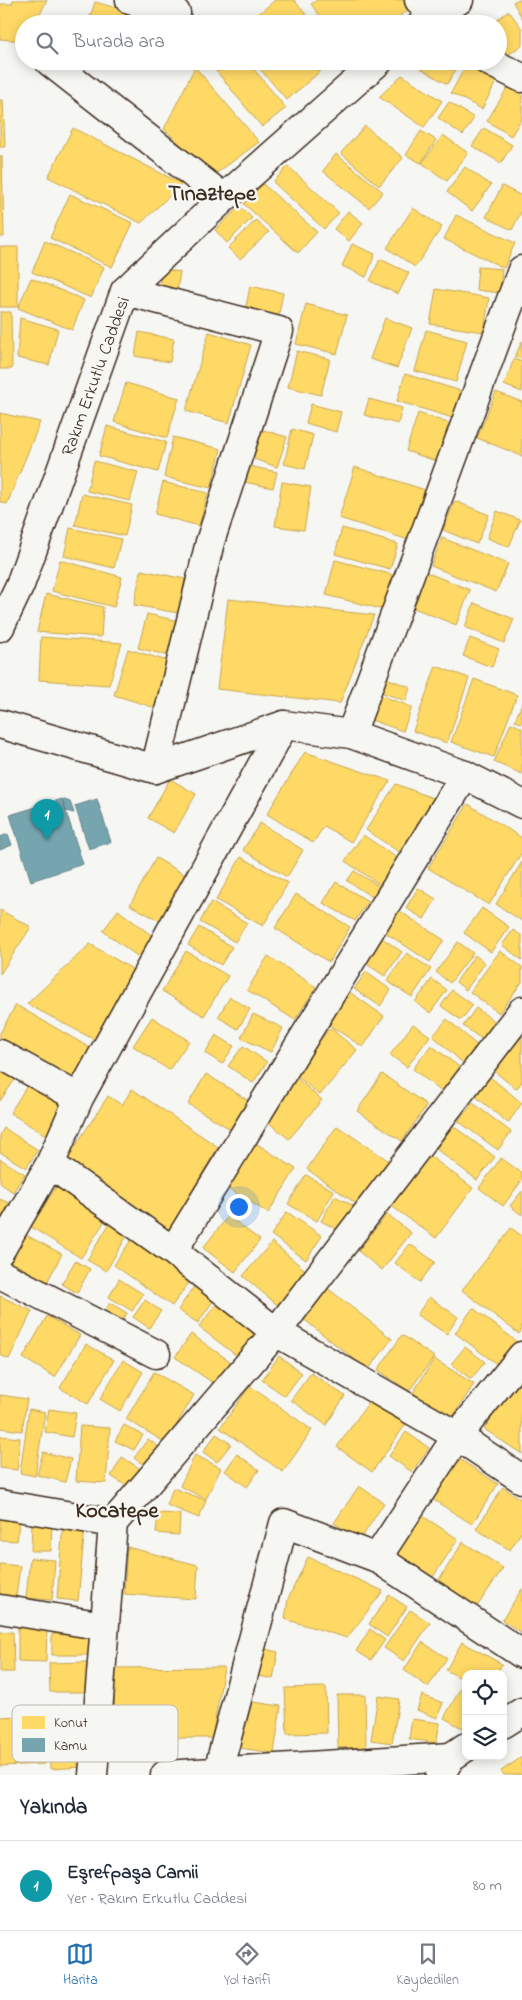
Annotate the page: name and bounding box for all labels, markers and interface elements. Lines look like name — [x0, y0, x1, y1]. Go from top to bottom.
search box — [15, 15, 507, 70]
icon: search — [33, 29, 61, 57]
text: Burada ara — [73, 29, 165, 56]
district label: Tınaztepe — [168, 179, 257, 211]
street label: Rakım Erkutlu Caddesi — [56, 293, 138, 460]
pin: 1 — [31, 799, 63, 840]
your location — [226, 1194, 252, 1220]
district label: Kocatepe — [76, 1496, 160, 1528]
map controls — [462, 1670, 507, 1760]
button: locate — [462, 1670, 507, 1715]
legend — [12, 1705, 178, 1762]
text: Konut — [54, 1713, 88, 1734]
button: layers — [462, 1715, 507, 1760]
text: Kamu — [54, 1736, 87, 1757]
text: Yakında — [20, 1793, 87, 1823]
text: Eşrefpaşa Camii — [67, 1860, 198, 1887]
text: 1 — [33, 1874, 39, 1898]
text: 80 m — [473, 1874, 502, 1898]
text: Yer · Rakım Erkutlu Caddesi — [67, 1887, 247, 1911]
tab: Harita — [63, 1940, 98, 1991]
tab: Yol tarifi — [224, 1940, 271, 1991]
tab: Kaydedilen — [396, 1940, 459, 1991]

